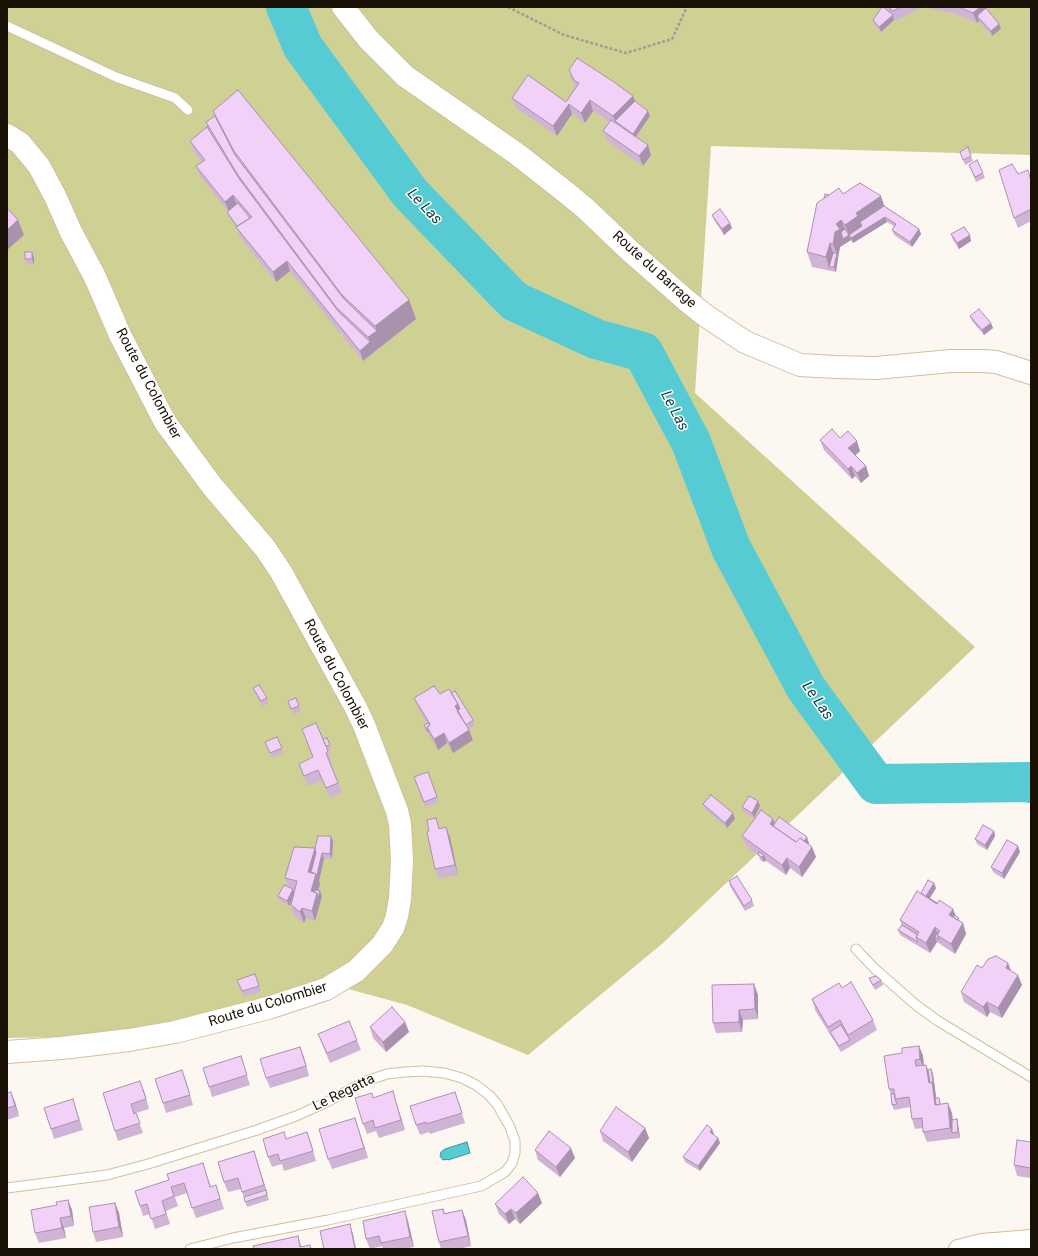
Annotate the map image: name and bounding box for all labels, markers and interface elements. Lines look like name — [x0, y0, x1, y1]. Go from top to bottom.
water label: Le Las — [403, 185, 445, 229]
street label: Route du Barrage — [608, 228, 700, 312]
street label: Route du Colombier — [112, 326, 184, 442]
water label: Le Las — [656, 388, 692, 434]
street label: Route du Colombier — [300, 617, 372, 733]
water label: Le Las — [797, 678, 837, 724]
street label: Route du Colombier — [207, 979, 329, 1031]
street label: Le Regatta — [310, 1071, 378, 1115]

